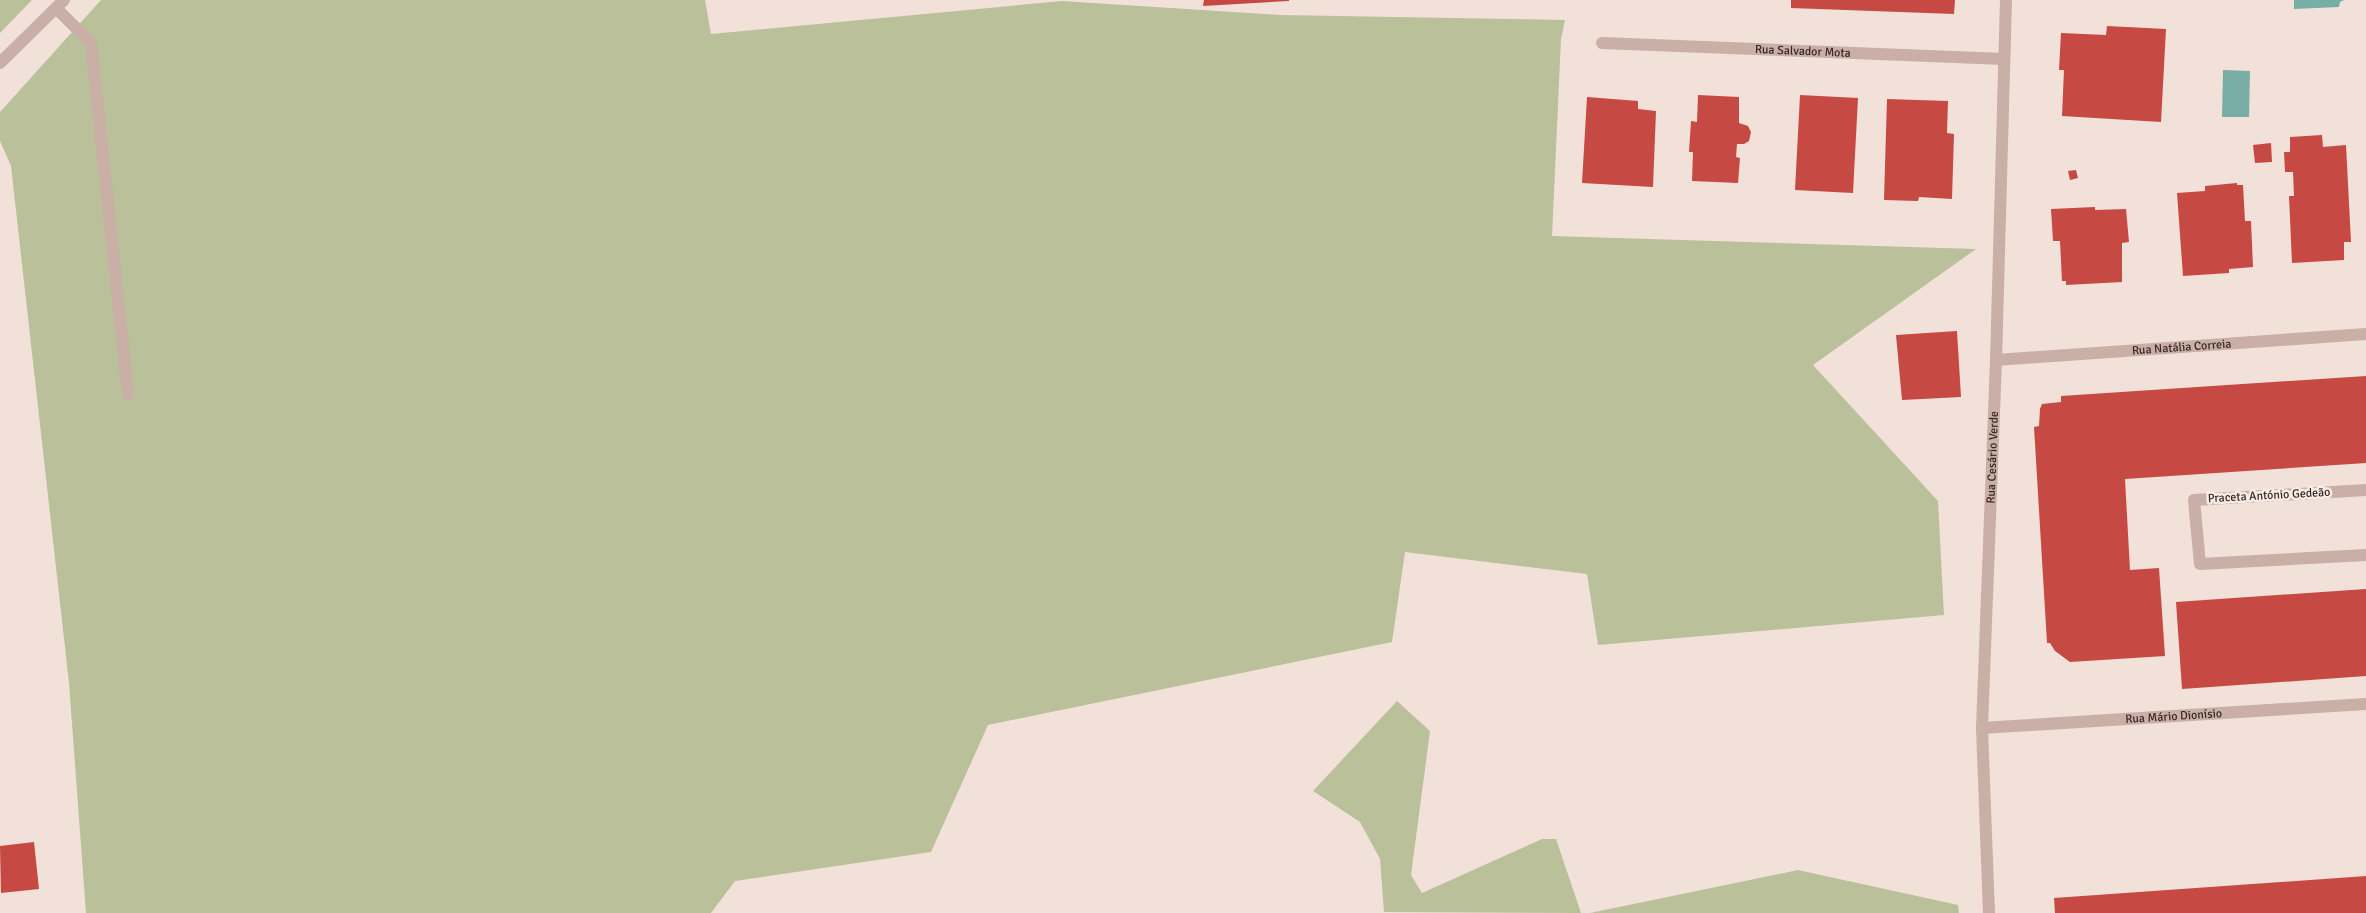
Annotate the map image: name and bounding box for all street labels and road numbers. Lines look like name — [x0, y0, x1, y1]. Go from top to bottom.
street label: Rua Salvador Mota — [1755, 42, 1851, 61]
street label: Rua Natália Correia — [2131, 336, 2232, 358]
street label: Rua Cesário Verde — [1984, 411, 2002, 504]
street label: Praceta António Gedeão — [2207, 485, 2331, 506]
street label: Rua Mário Dionísio — [2125, 706, 2222, 727]

